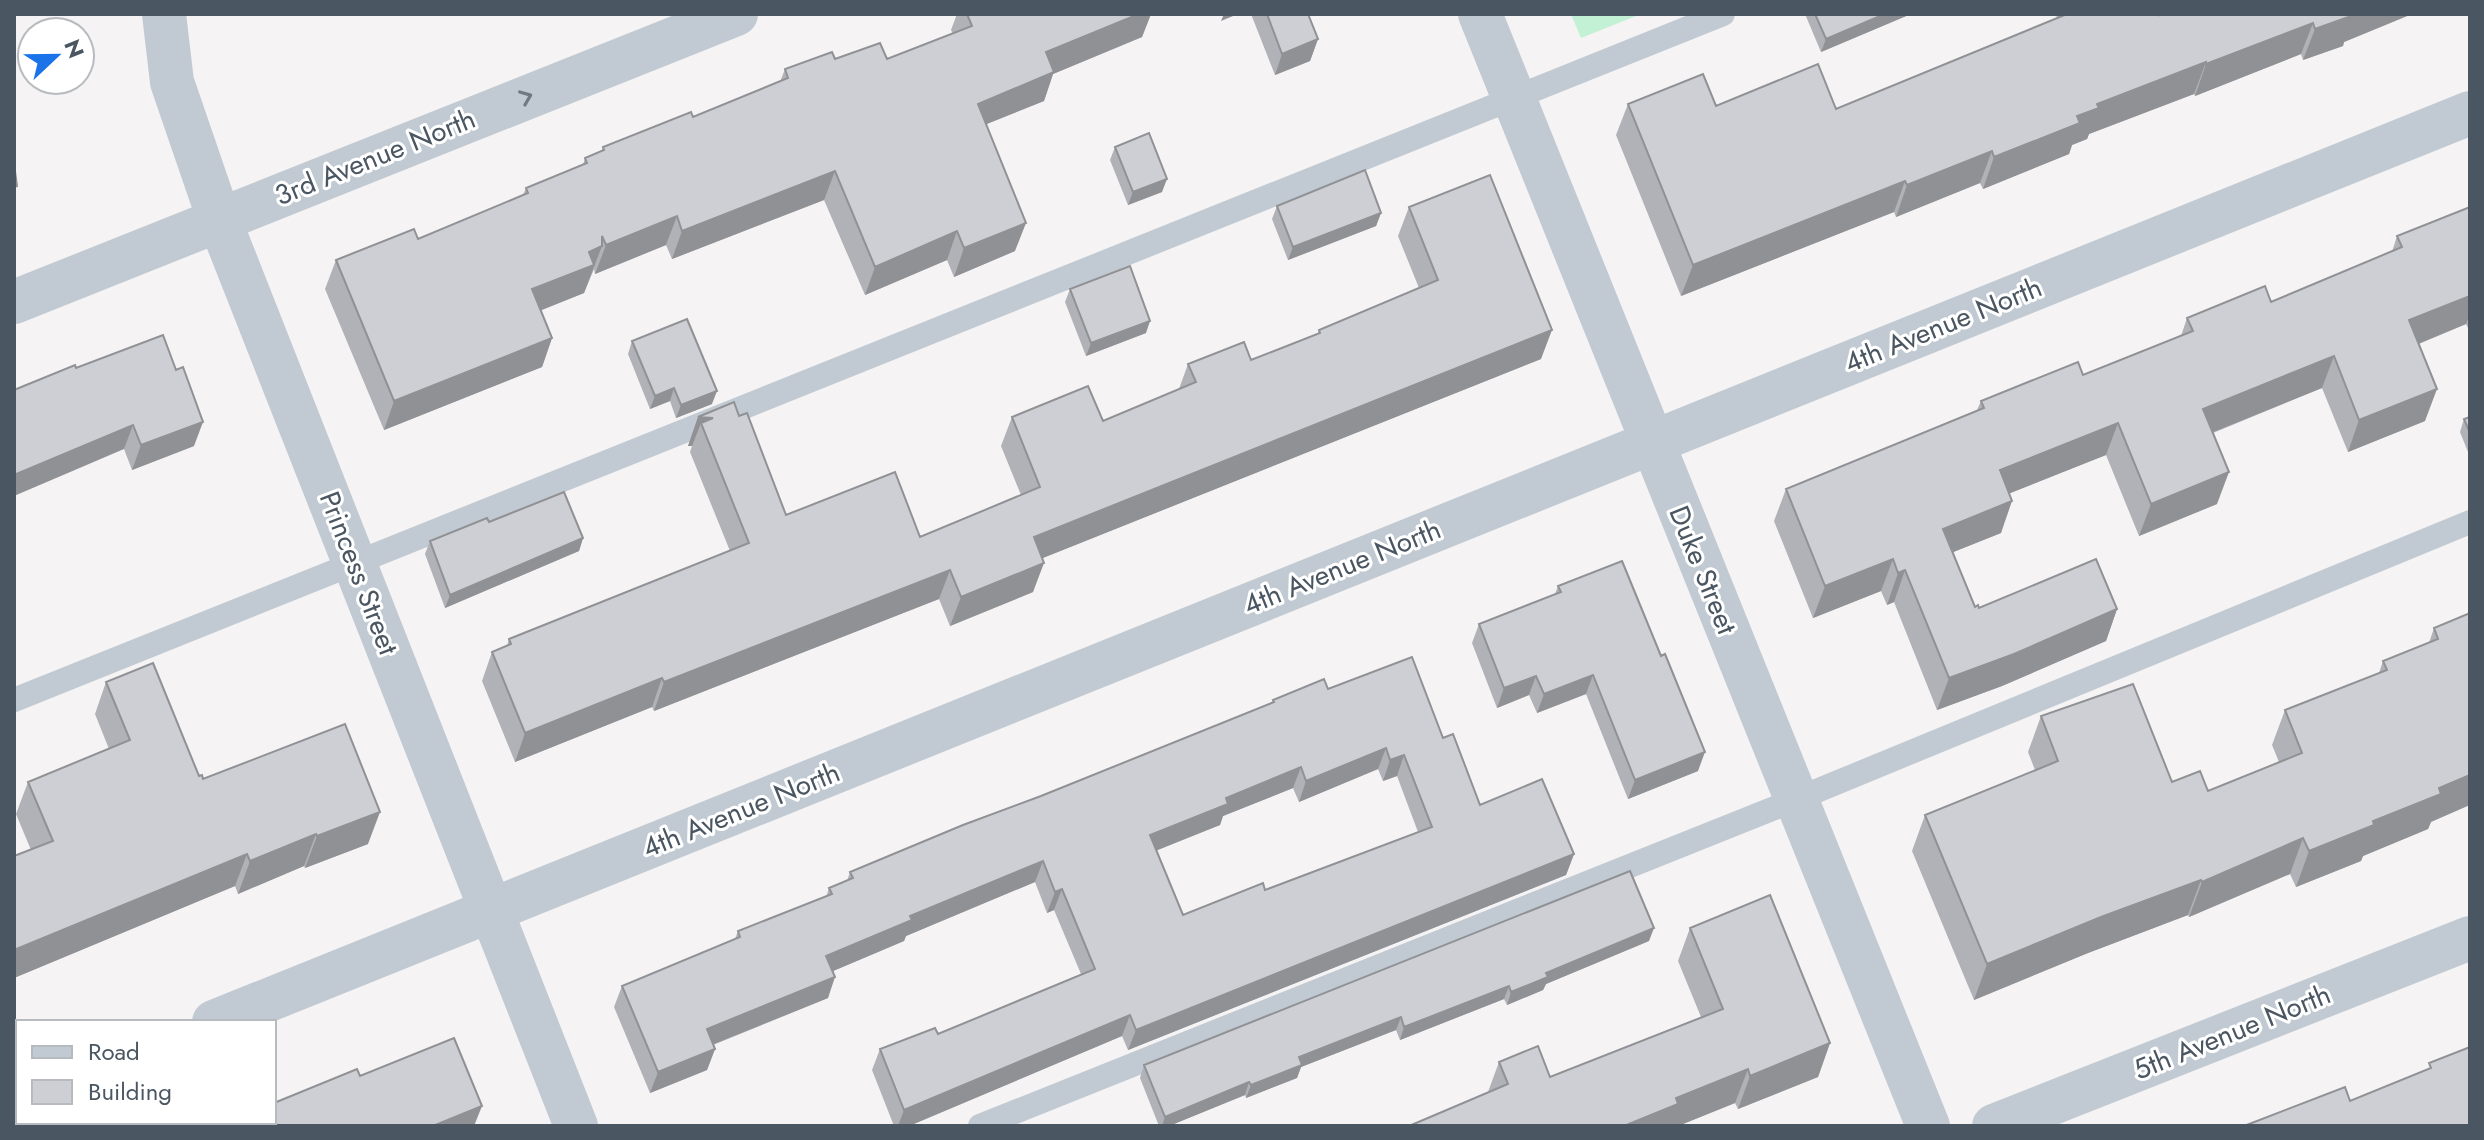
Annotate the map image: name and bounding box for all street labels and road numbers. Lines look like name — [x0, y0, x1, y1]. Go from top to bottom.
street label: 3rd Avenue North — [269, 98, 481, 216]
street label: 4th Avenue North — [1838, 267, 2048, 383]
street label: Princess Street — [309, 485, 409, 661]
street label: Duke Street — [1659, 500, 1747, 641]
street label: 4th Avenue North — [1237, 509, 1447, 625]
street label: 4th Avenue North — [636, 752, 846, 868]
street label: 5th Avenue North — [2127, 974, 2337, 1090]

